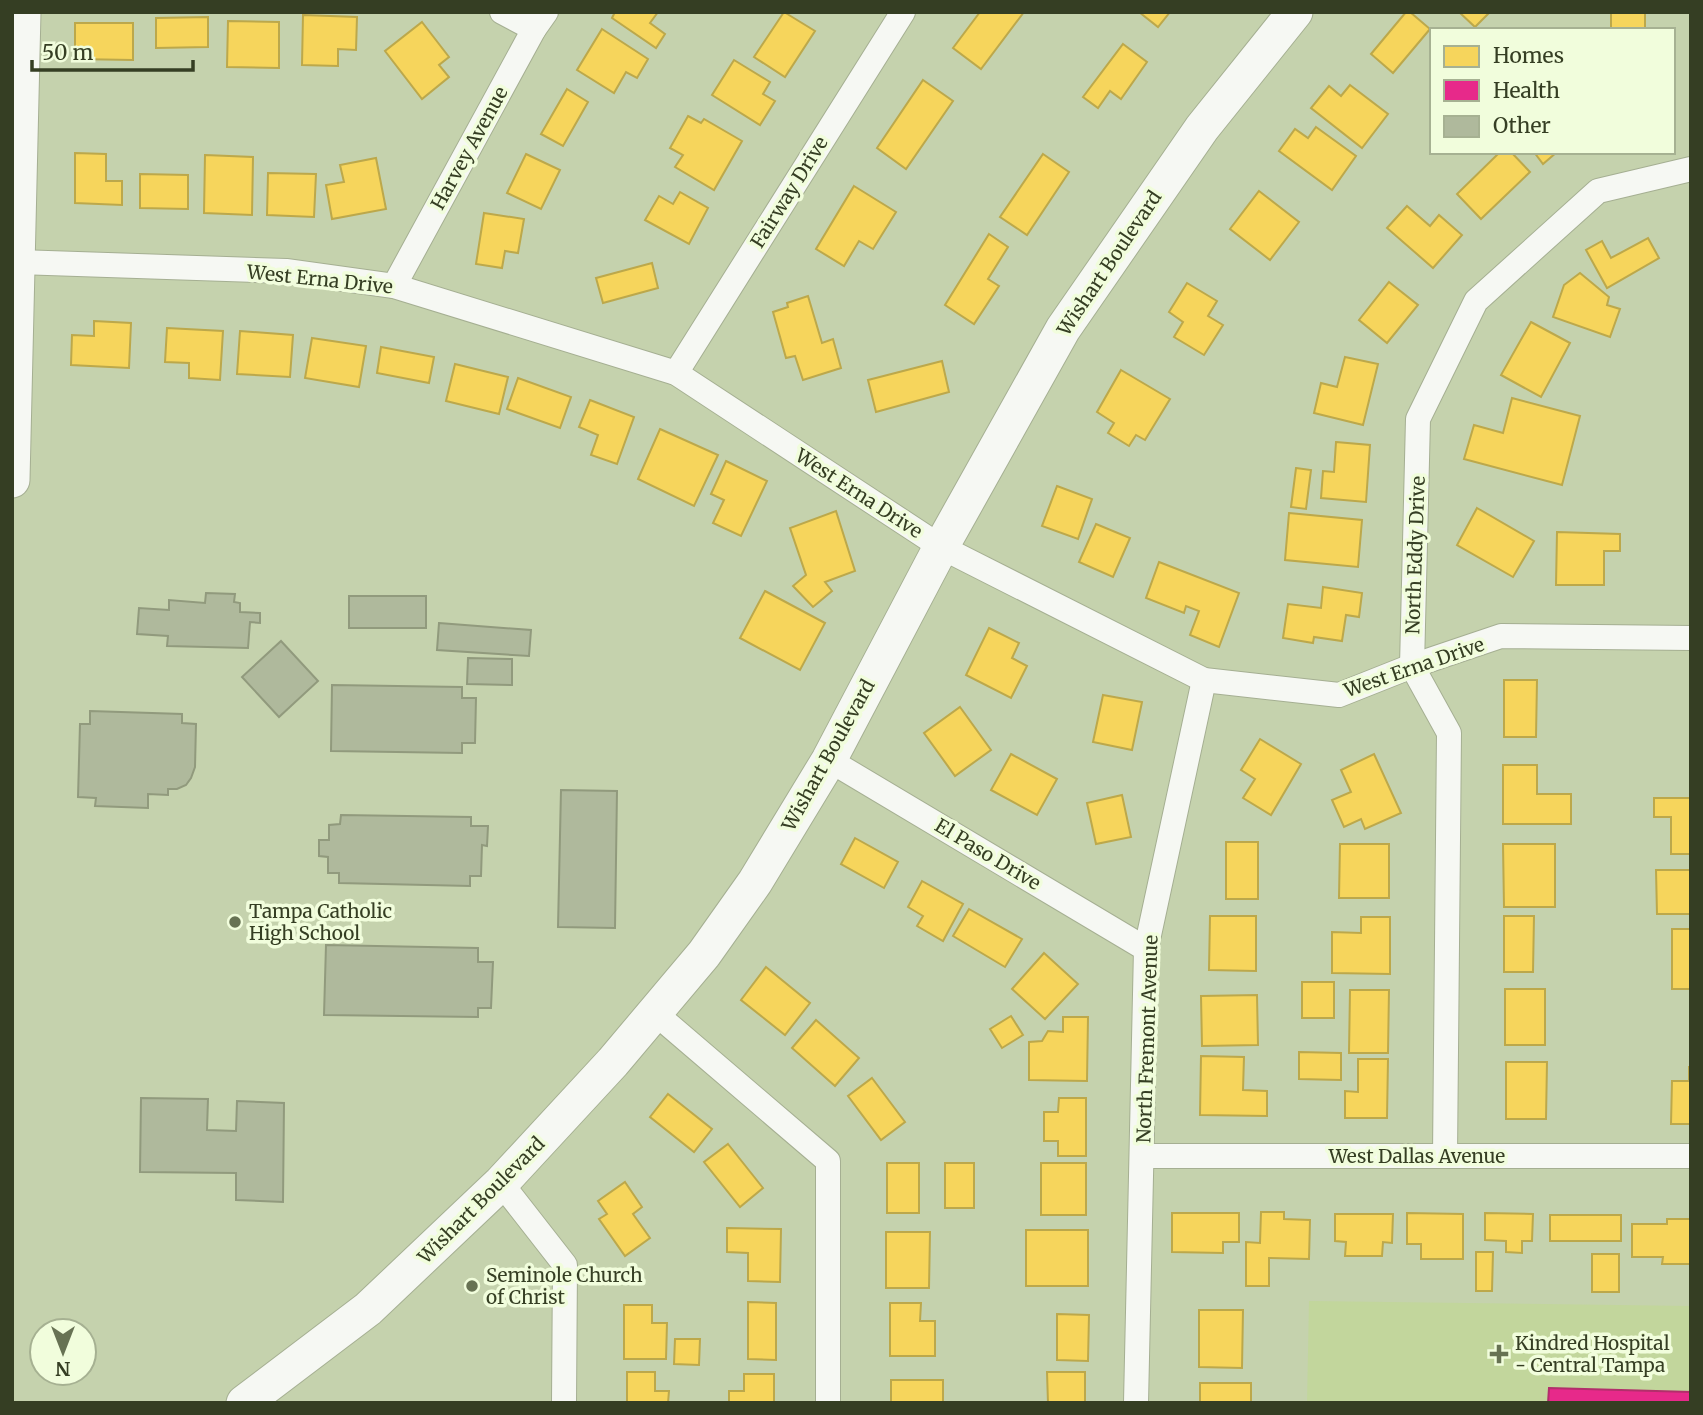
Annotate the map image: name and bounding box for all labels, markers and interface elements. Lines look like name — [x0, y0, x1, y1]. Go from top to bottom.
scale bar — [32, 28, 192, 72]
legend — [1430, 28, 1675, 154]
text: 50 m — [42, 39, 93, 66]
text: Homes — [1493, 42, 1564, 69]
text: Health — [1493, 77, 1560, 104]
street label: Harvey Avenue — [425, 82, 513, 214]
text: Other — [1493, 112, 1551, 139]
street label: Fairway Drive — [745, 132, 833, 252]
street label: Wishart Boulevard — [1051, 186, 1166, 341]
street label: West Erna Drive — [245, 259, 394, 299]
street label: West Erna Drive — [790, 442, 927, 543]
street label: North Eddy Drive — [1400, 475, 1430, 635]
street label: West Erna Drive — [1340, 632, 1487, 703]
street label: Wishart Boulevard — [776, 675, 880, 836]
street label: El Paso Drive — [931, 813, 1045, 895]
place label: Tampa Catholic High School — [249, 899, 392, 945]
marker: Tampa Catholic High School — [227, 914, 243, 930]
street label: North Fremont Avenue — [1131, 934, 1163, 1144]
street label: Wishart Boulevard — [412, 1132, 549, 1269]
street label: West Dallas Avenue — [1328, 1144, 1505, 1168]
place label: Seminole Church of Christ — [486, 1263, 643, 1309]
marker: Seminole Church of Christ — [464, 1278, 480, 1294]
north arrow — [28, 1317, 98, 1387]
place label: Kindred Hospital - Central Tampa — [1515, 1331, 1670, 1377]
marker: Kindred Hospital - Central Tampa — [1489, 1344, 1509, 1364]
text: N — [55, 1357, 71, 1381]

